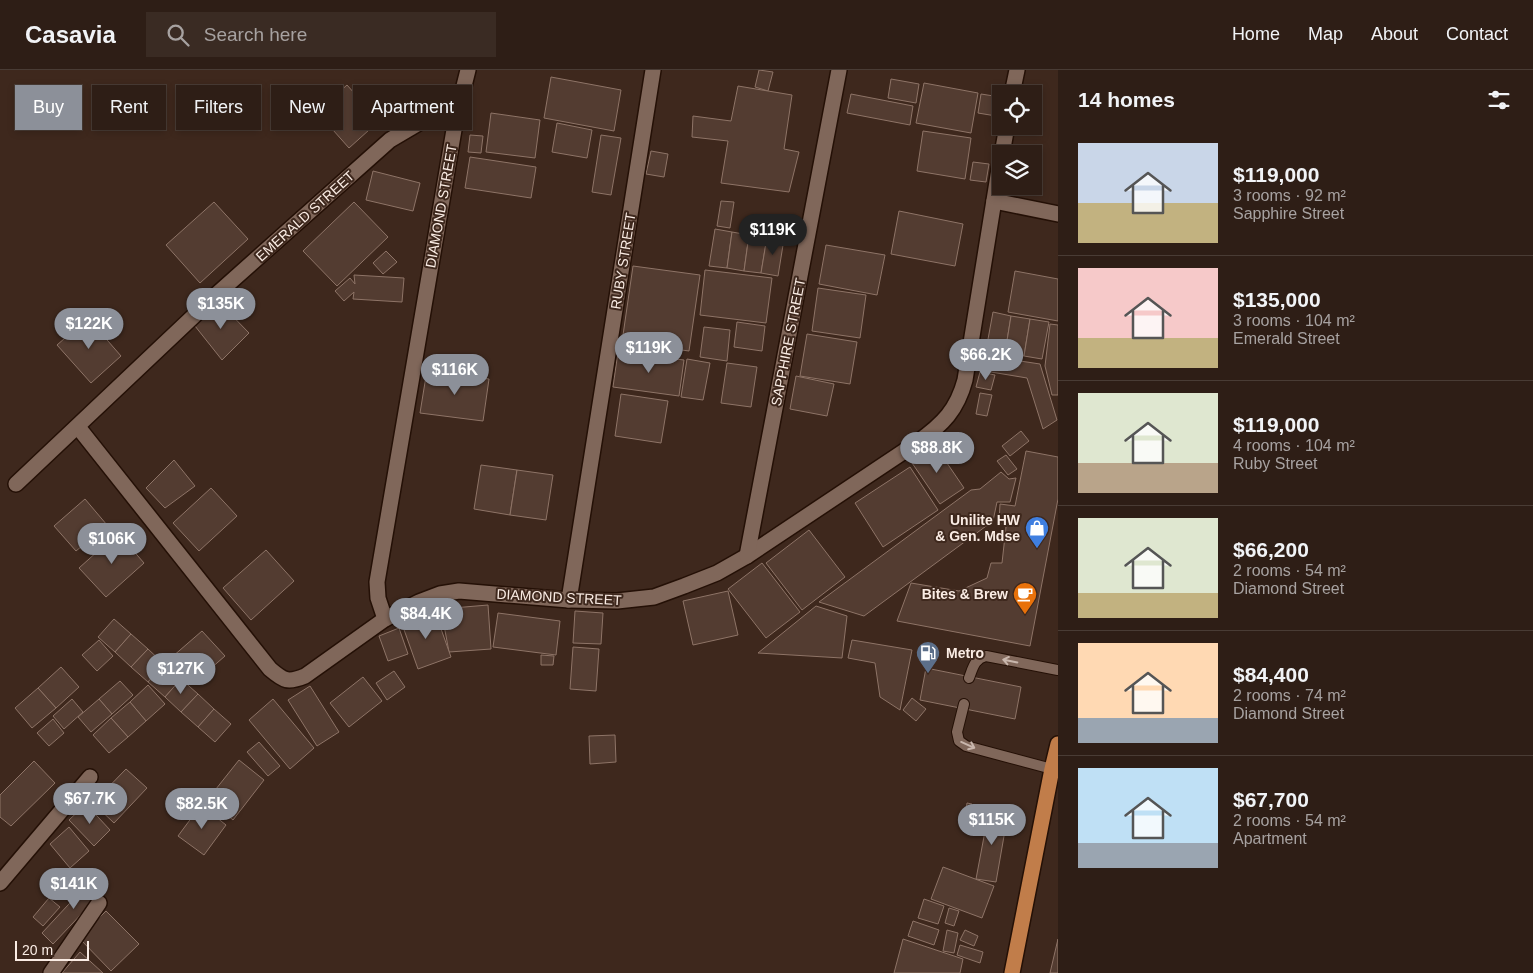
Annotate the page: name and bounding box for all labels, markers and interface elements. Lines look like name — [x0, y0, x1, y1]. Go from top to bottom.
search box — [146, 12, 496, 57]
text: Casavia — [25, 21, 116, 48]
icon: search — [164, 21, 192, 49]
text: Search here — [204, 24, 307, 45]
text: Home — [1232, 24, 1280, 44]
text: Map — [1308, 24, 1343, 44]
text: About — [1371, 24, 1418, 44]
text: Contact — [1446, 24, 1508, 44]
chip: Buy — [15, 85, 82, 130]
chip: Rent — [92, 85, 166, 130]
chip: Filters — [176, 85, 261, 130]
chip: New — [271, 85, 343, 130]
chip: Apartment — [353, 85, 472, 130]
map controls — [992, 85, 1042, 195]
button: locate — [992, 85, 1042, 135]
icon: filters — [1485, 86, 1513, 114]
text: 14 homes — [1078, 88, 1175, 111]
street label: DIAMOND STREET — [422, 143, 460, 269]
button: layers — [992, 145, 1042, 195]
icon: home — [1118, 163, 1178, 223]
text: $119,000 — [1233, 163, 1319, 186]
street label: EMERALD STREET — [253, 167, 358, 264]
text: 3 rooms · 92 m² — [1233, 187, 1346, 204]
text: Sapphire Street — [1233, 205, 1344, 222]
street label: RUBY STREET — [607, 211, 639, 311]
pin: $119K — [738, 214, 808, 256]
text: $119K — [750, 221, 796, 238]
street label: SAPPHIRE STREET — [768, 276, 808, 407]
pin: $135K — [186, 288, 256, 330]
icon: home — [1118, 288, 1178, 348]
text: $135,000 — [1233, 288, 1321, 311]
text: $135K — [197, 295, 245, 312]
pin: $122K — [54, 308, 124, 350]
text: 3 rooms · 104 m² — [1233, 312, 1355, 329]
text: $122K — [65, 315, 113, 332]
text: Emerald Street — [1233, 330, 1340, 347]
pin: $119K — [614, 332, 684, 374]
pin: $66.2K — [945, 338, 1027, 381]
text: $119K — [626, 339, 672, 356]
text: $66.2K — [960, 346, 1012, 363]
pin: $116K — [420, 354, 490, 396]
text: $116K — [432, 361, 478, 378]
icon: home — [1118, 413, 1178, 473]
text: $119,000 — [1233, 413, 1319, 436]
pin: $88.8K — [896, 432, 978, 474]
text: 4 rooms · 104 m² — [1233, 437, 1355, 454]
text: $88.8K — [911, 439, 963, 456]
text: Ruby Street — [1233, 455, 1317, 472]
place label: Unilite HW & Gen. Mdse — [935, 512, 1021, 544]
shop icon: Unilite HW & Gen. Mdse — [1024, 515, 1050, 549]
pin: $106K — [77, 522, 147, 565]
text: $106K — [88, 530, 136, 547]
icon: home — [1118, 538, 1178, 598]
text: $66,200 — [1233, 538, 1309, 561]
text: 2 rooms · 54 m² — [1233, 562, 1346, 579]
text: Diamond Street — [1233, 580, 1344, 597]
cafe icon: Bites & Brew — [1012, 581, 1038, 615]
street label: DIAMOND STREET — [496, 586, 622, 608]
place label: Bites & Brew — [922, 586, 1008, 602]
pin: $84.4K — [385, 598, 467, 640]
text: $84.4K — [400, 605, 452, 622]
fuel station icon: Metro — [915, 640, 941, 674]
place label: Metro — [946, 645, 984, 661]
pin: $127K — [146, 652, 216, 695]
one-way arrow — [1003, 656, 1019, 665]
text: $127K — [157, 660, 205, 677]
icon: home — [1118, 663, 1178, 723]
text: $84,400 — [1233, 663, 1309, 686]
text: 2 rooms · 74 m² — [1233, 687, 1346, 704]
text: Diamond Street — [1233, 705, 1344, 722]
one-way arrow — [960, 741, 975, 751]
pin: $67.7K — [49, 782, 131, 825]
pin: $82.5K — [161, 788, 243, 830]
icon: home — [1118, 788, 1178, 848]
text: $67,700 — [1233, 788, 1309, 811]
text: $67.7K — [64, 790, 116, 807]
text: $82.5K — [176, 795, 228, 812]
pin: $115K — [957, 804, 1027, 846]
text: $115K — [969, 811, 1015, 828]
text: 2 rooms · 54 m² — [1233, 812, 1346, 829]
text: Apartment — [1233, 830, 1307, 847]
pin: $141K — [39, 868, 109, 910]
text: $141K — [50, 875, 98, 892]
scale bar — [15, 938, 89, 961]
text: 20 m — [22, 942, 53, 958]

